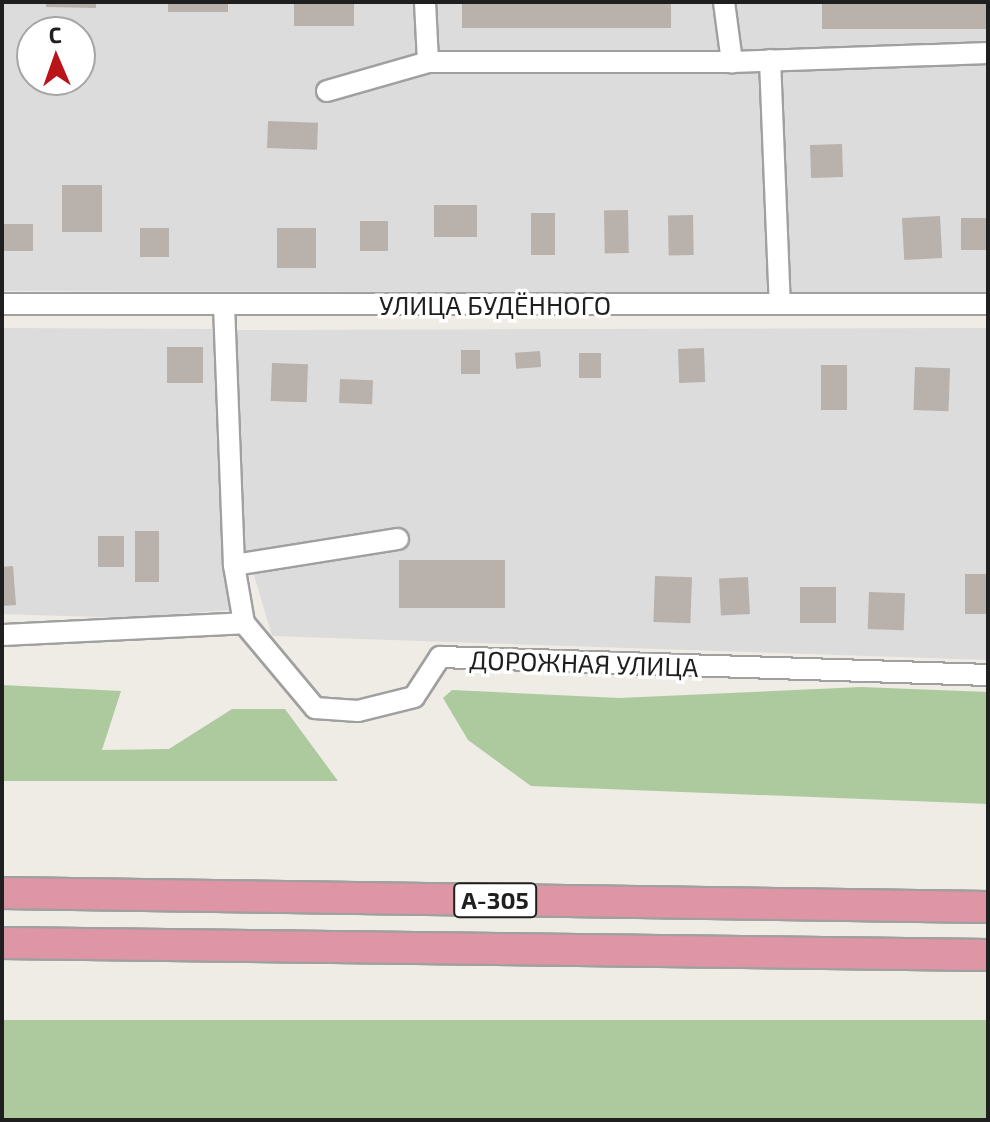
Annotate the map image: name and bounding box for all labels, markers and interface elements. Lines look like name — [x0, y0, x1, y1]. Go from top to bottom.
north arrow — [16, 16, 96, 96]
text: С — [48, 21, 62, 47]
street label: УЛИЦА БУДЁННОГО — [379, 289, 611, 321]
street label: ДОРОЖНАЯ УЛИЦА — [469, 643, 699, 683]
road number: А-305 — [453, 880, 537, 920]

